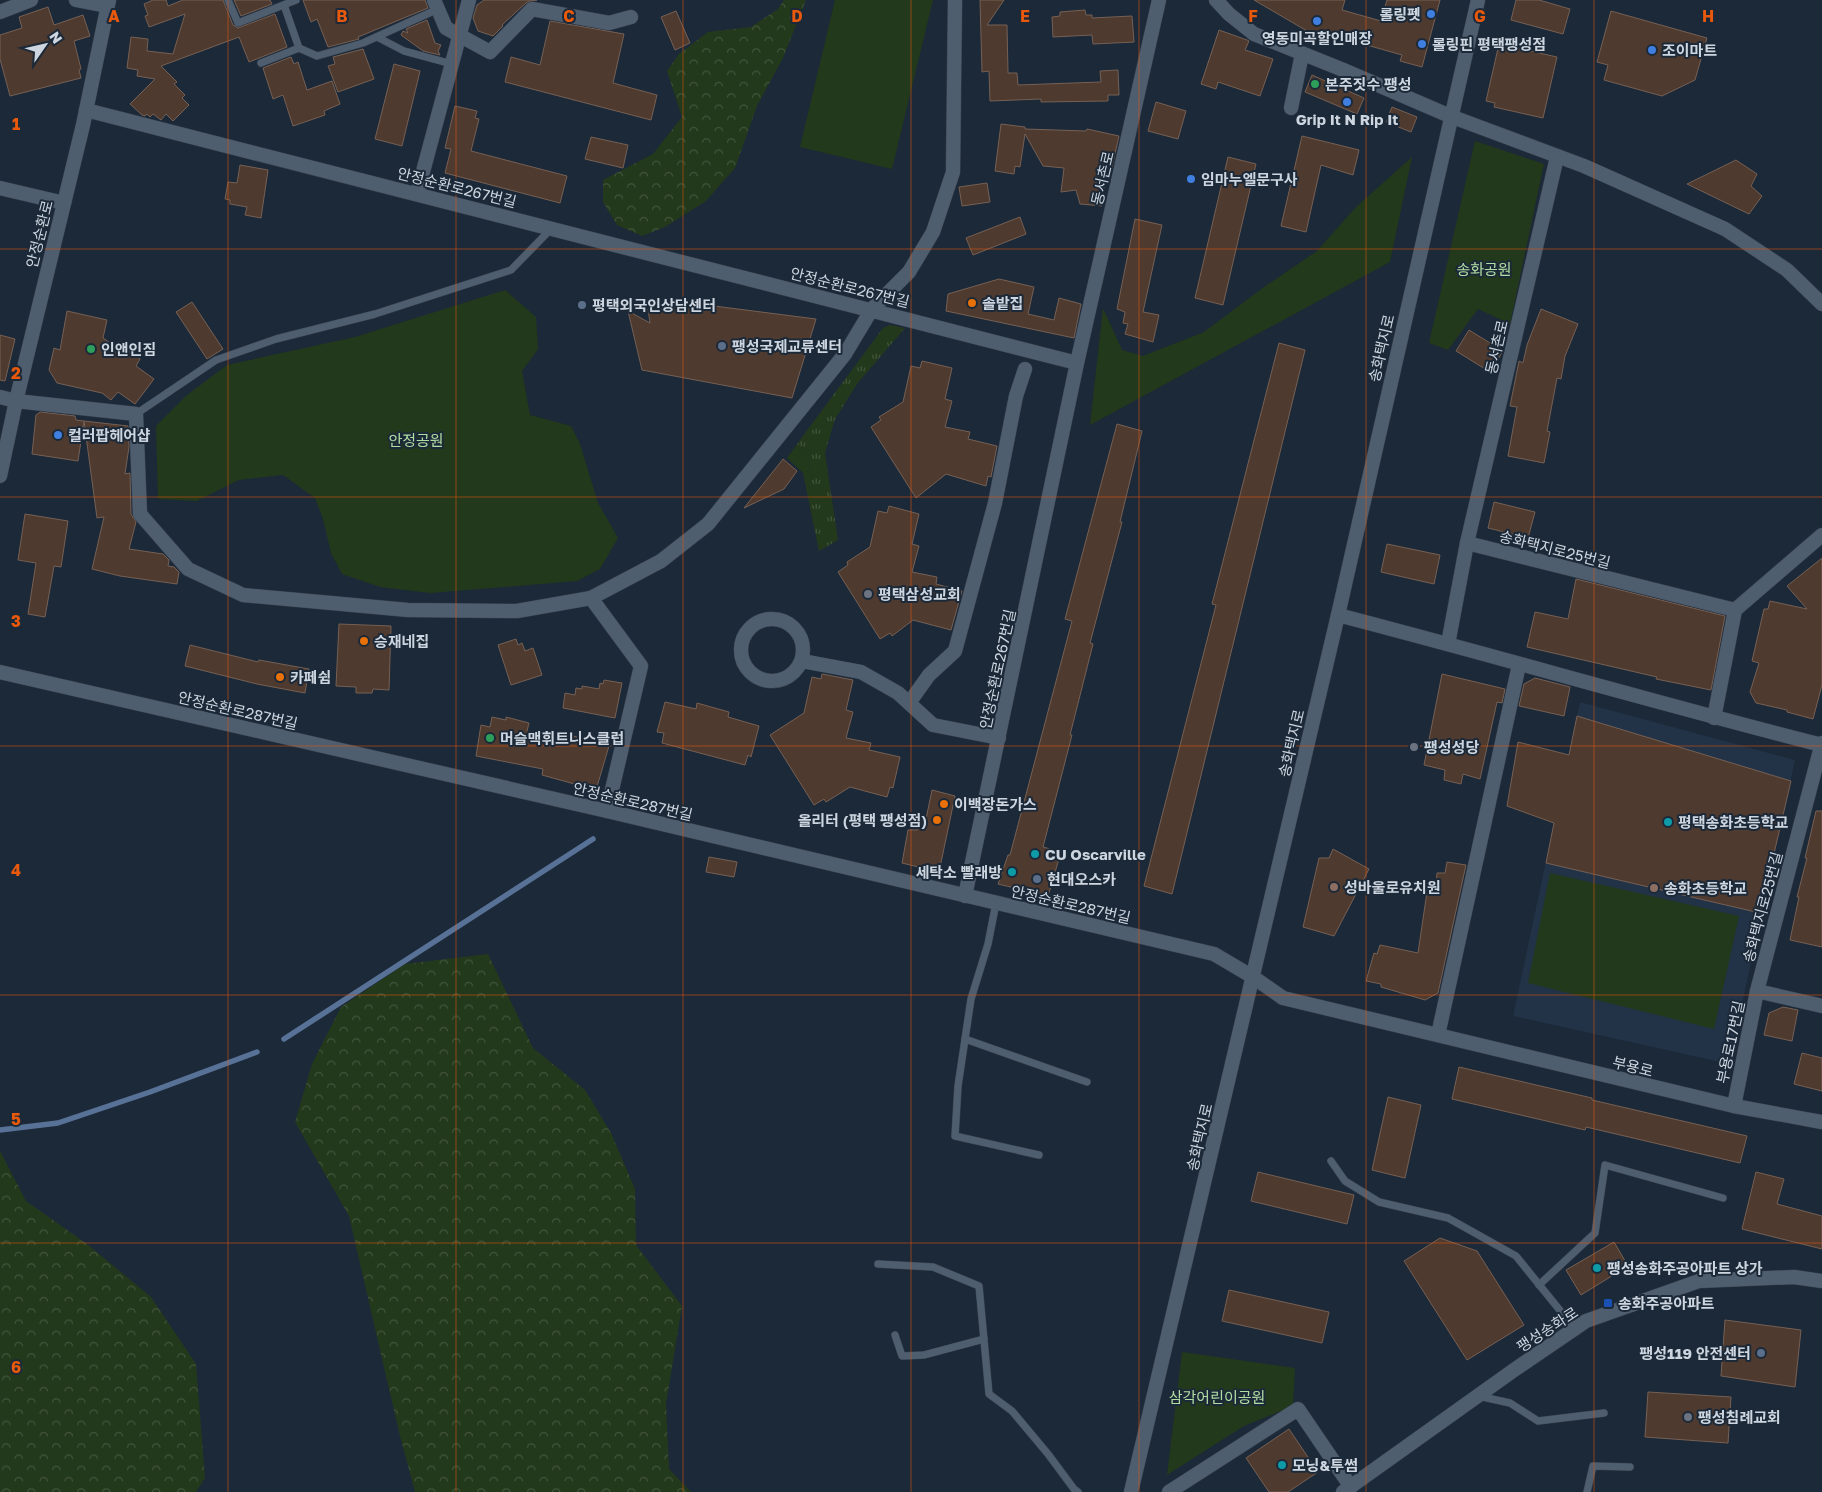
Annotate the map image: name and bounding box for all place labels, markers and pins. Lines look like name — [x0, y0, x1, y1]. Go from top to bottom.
place label: 롤링펫 — [1380, 5, 1421, 23]
marker: 롤링펫 — [1425, 8, 1437, 20]
marker: 영동미곡할인매장 — [1311, 15, 1323, 27]
place label: 영동미곡할인매장 — [1262, 29, 1372, 47]
place label: 롤링핀 평택팽성점 — [1432, 35, 1546, 53]
marker: 롤링핀 평택팽성점 — [1416, 38, 1428, 50]
place label: 조이마트 — [1662, 41, 1717, 59]
marker: 조이마트 — [1646, 44, 1658, 56]
place label: 본주짓수 팽성 — [1325, 75, 1412, 93]
marker: 본주짓수 팽성 — [1309, 78, 1321, 90]
marker: Grip It N Rip It — [1341, 96, 1353, 108]
place label: Grip It N Rip It — [1296, 110, 1398, 128]
place label: 임마누엘문구사 — [1201, 170, 1298, 188]
marker: 임마누엘문구사 — [1185, 173, 1197, 185]
place label: 솔밭집 — [982, 294, 1023, 312]
place label: 평택외국인상담센터 — [592, 296, 716, 314]
marker: 솔밭집 — [966, 297, 978, 309]
marker: 평택외국인상담센터 — [576, 299, 588, 311]
place label: 팽성국제교류센터 — [732, 337, 842, 355]
place label: 인앤인짐 — [101, 340, 156, 358]
marker: 팽성국제교류센터 — [716, 340, 728, 352]
marker: 인앤인짐 — [85, 343, 97, 355]
place label: 컬러팝헤어샵 — [68, 426, 151, 444]
marker: 컬러팝헤어샵 — [52, 429, 64, 441]
place label: 평택삼성교회 — [878, 585, 961, 603]
marker: 평택삼성교회 — [862, 588, 874, 600]
place label: 승재네집 — [374, 632, 429, 650]
marker: 승재네집 — [358, 635, 370, 647]
place label: 카페쉼 — [290, 668, 331, 686]
marker: 카페쉼 — [274, 671, 286, 683]
place label: 머슬맥휘트니스클럽 — [500, 729, 624, 747]
marker: 머슬맥휘트니스클럽 — [484, 732, 496, 744]
place label: 팽성성당 — [1424, 738, 1479, 756]
marker: 팽성성당 — [1408, 741, 1420, 753]
place label: 이백장돈가스 — [954, 795, 1037, 813]
marker: 이백장돈가스 — [938, 798, 950, 810]
place label: 올리터 (평택 팽성점) — [798, 811, 927, 829]
place label: 평택송화초등학교 — [1678, 813, 1789, 831]
marker: 올리터 (평택 팽성점) — [931, 814, 943, 826]
marker: 평택송화초등학교 — [1662, 816, 1674, 828]
place label: CU Oscarville — [1045, 845, 1146, 863]
marker: CU Oscarville — [1029, 848, 1041, 860]
place label: 세탁소 빨래방 — [915, 863, 1002, 881]
marker: 세탁소 빨래방 — [1006, 866, 1018, 878]
place label: 현대오스카 — [1047, 870, 1116, 888]
marker: 현대오스카 — [1031, 873, 1043, 885]
place label: 성바울로유치원 — [1344, 878, 1441, 896]
place label: 송화초등학교 — [1664, 879, 1747, 897]
marker: 성바울로유치원 — [1328, 881, 1340, 893]
marker: 송화초등학교 — [1648, 882, 1660, 894]
place label: 팽성송화주공아파트 상가 — [1607, 1259, 1763, 1277]
marker: 팽성송화주공아파트 상가 — [1591, 1262, 1603, 1274]
place label: 송화주공아파트 — [1618, 1294, 1715, 1312]
marker: 송화주공아파트 — [1602, 1297, 1614, 1309]
place label: 팽성119 안전센터 — [1639, 1344, 1751, 1362]
marker: 팽성119 안전센터 — [1755, 1347, 1767, 1359]
place label: 팽성침례교회 — [1698, 1408, 1781, 1426]
marker: 팽성침례교회 — [1682, 1411, 1694, 1423]
place label: 모닝&투썸 — [1292, 1456, 1358, 1474]
marker: 모닝&투썸 — [1276, 1459, 1288, 1471]

